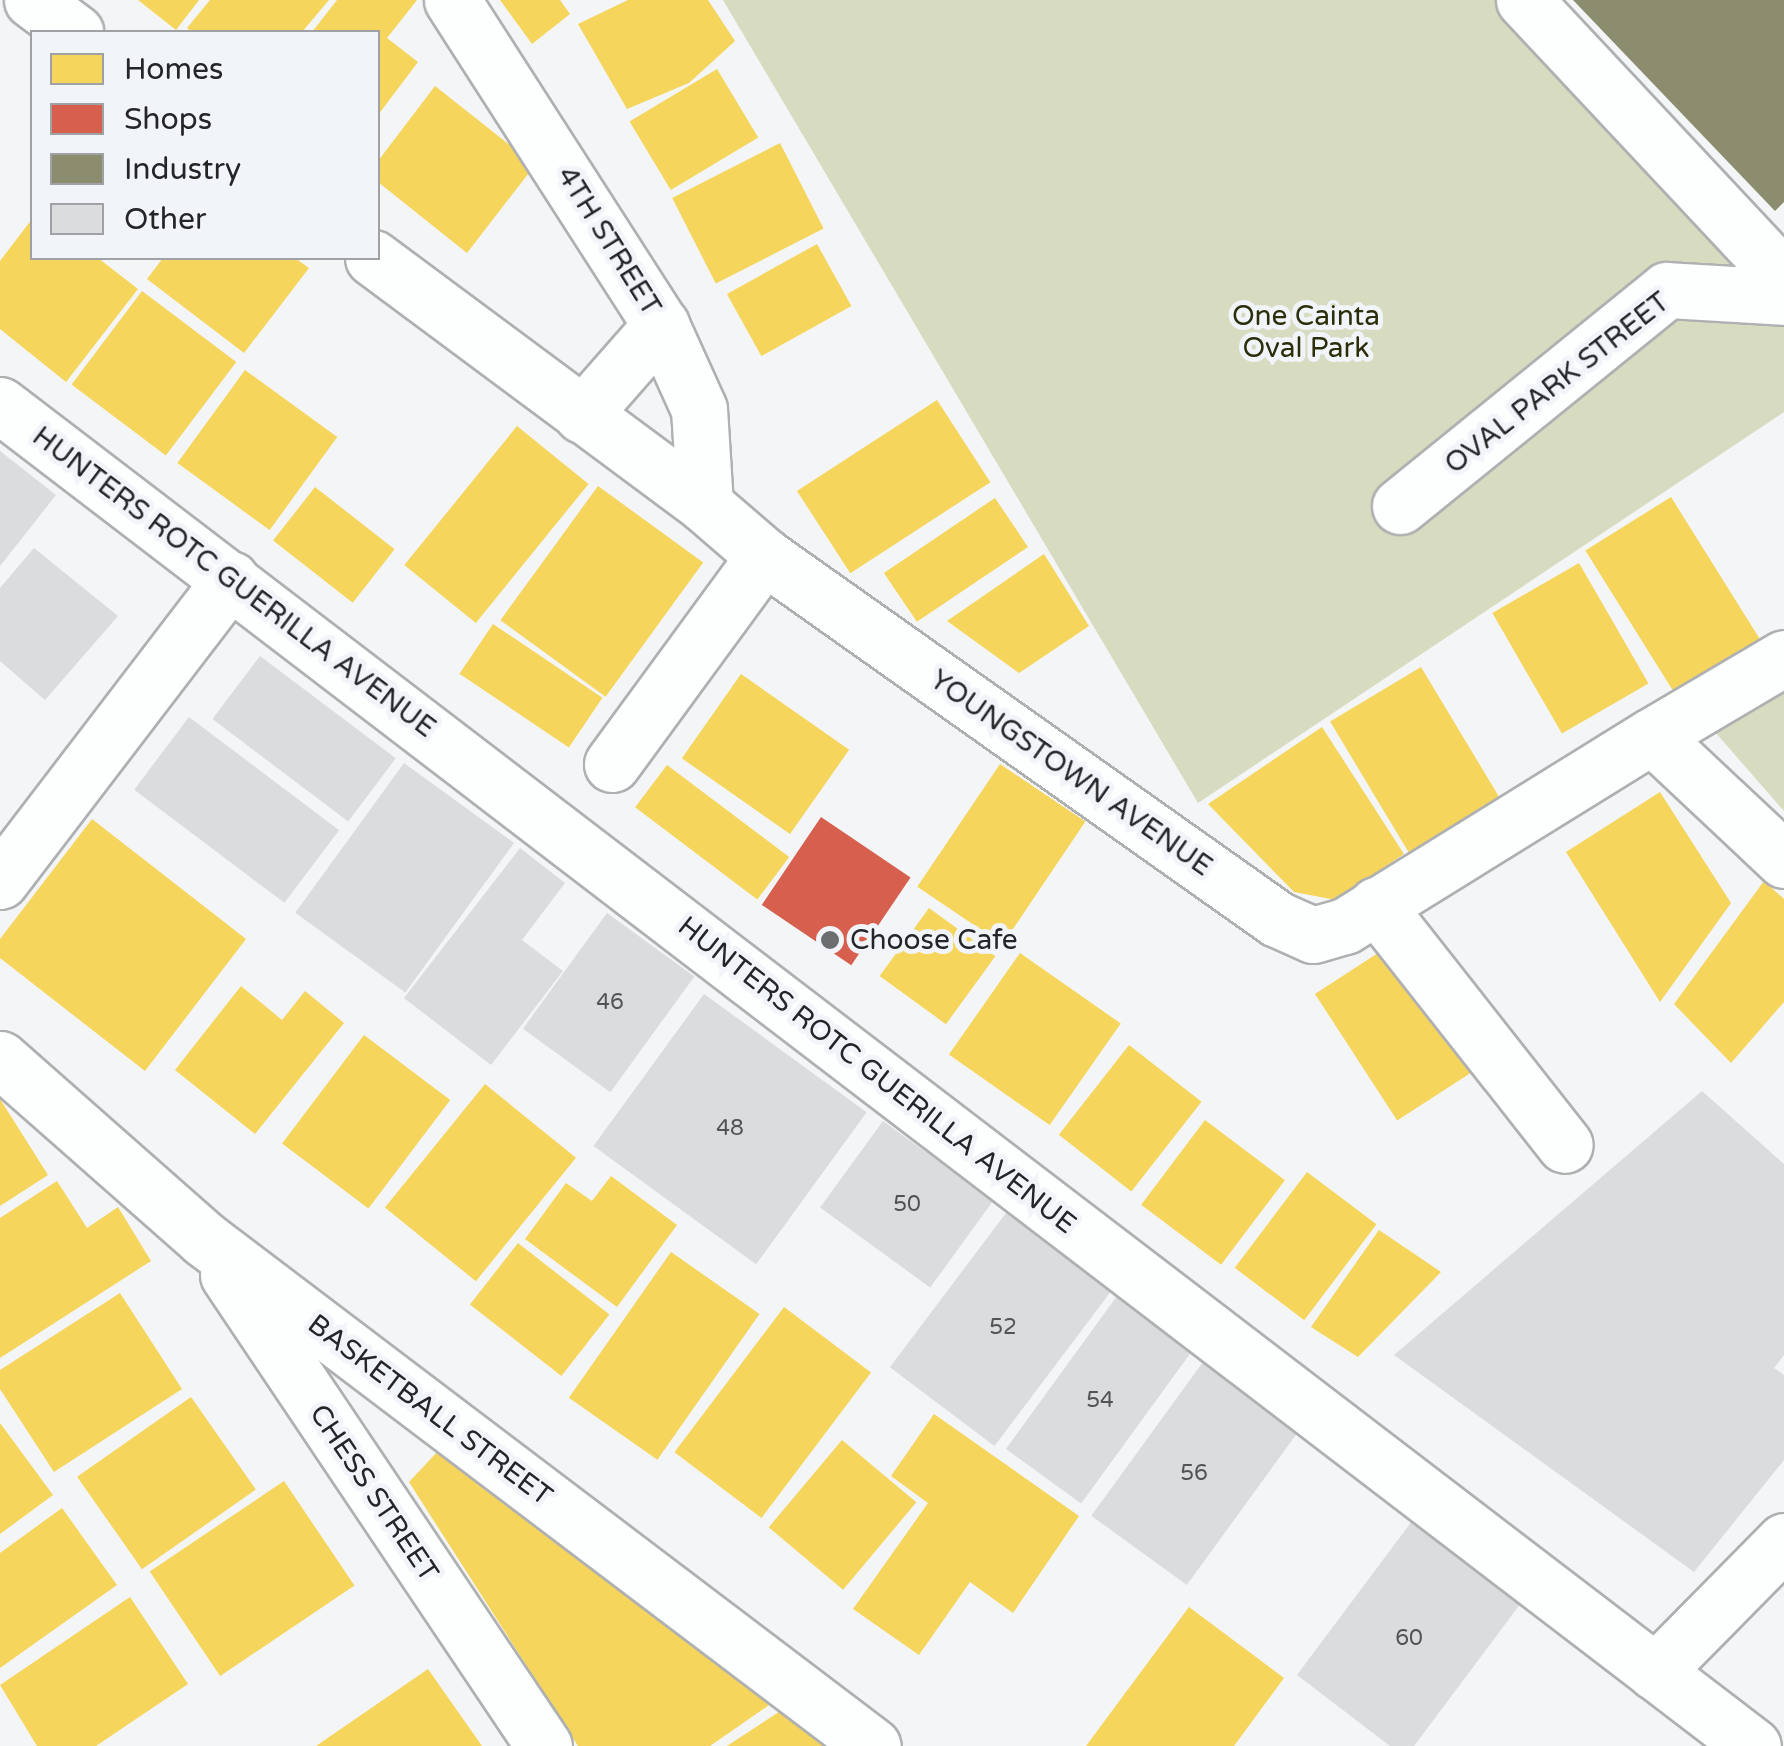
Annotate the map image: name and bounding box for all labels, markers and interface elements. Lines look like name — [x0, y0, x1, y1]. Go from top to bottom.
legend — [30, 30, 380, 260]
text: Homes — [124, 51, 223, 88]
text: Shops — [124, 101, 212, 138]
text: Industry — [124, 151, 241, 188]
street label: 4TH STREET — [550, 160, 668, 322]
text: Other — [124, 201, 207, 238]
street label: OVAL PARK STREET — [1438, 285, 1676, 481]
park label: One Cainta Oval Park — [1232, 299, 1380, 365]
street label: HUNTERS ROTC GUERILLA AVENUE — [26, 419, 442, 745]
street label: YOUNGSTOWN AVENUE — [923, 663, 1219, 883]
street label: HUNTERS ROTC GUERILLA AVENUE — [671, 909, 1083, 1241]
place label: Choose Cafe — [850, 923, 1018, 957]
marker: Choose Cafe — [819, 929, 841, 951]
house number: 46 — [596, 990, 624, 1016]
house number: 48 — [716, 1116, 744, 1142]
house number: 50 — [893, 1192, 921, 1218]
street label: BASKETBALL STREET — [301, 1307, 559, 1513]
house number: 52 — [989, 1315, 1017, 1341]
house number: 54 — [1086, 1388, 1114, 1414]
street label: CHESS STREET — [302, 1398, 446, 1588]
house number: 56 — [1180, 1461, 1208, 1487]
house number: 60 — [1395, 1626, 1423, 1652]

